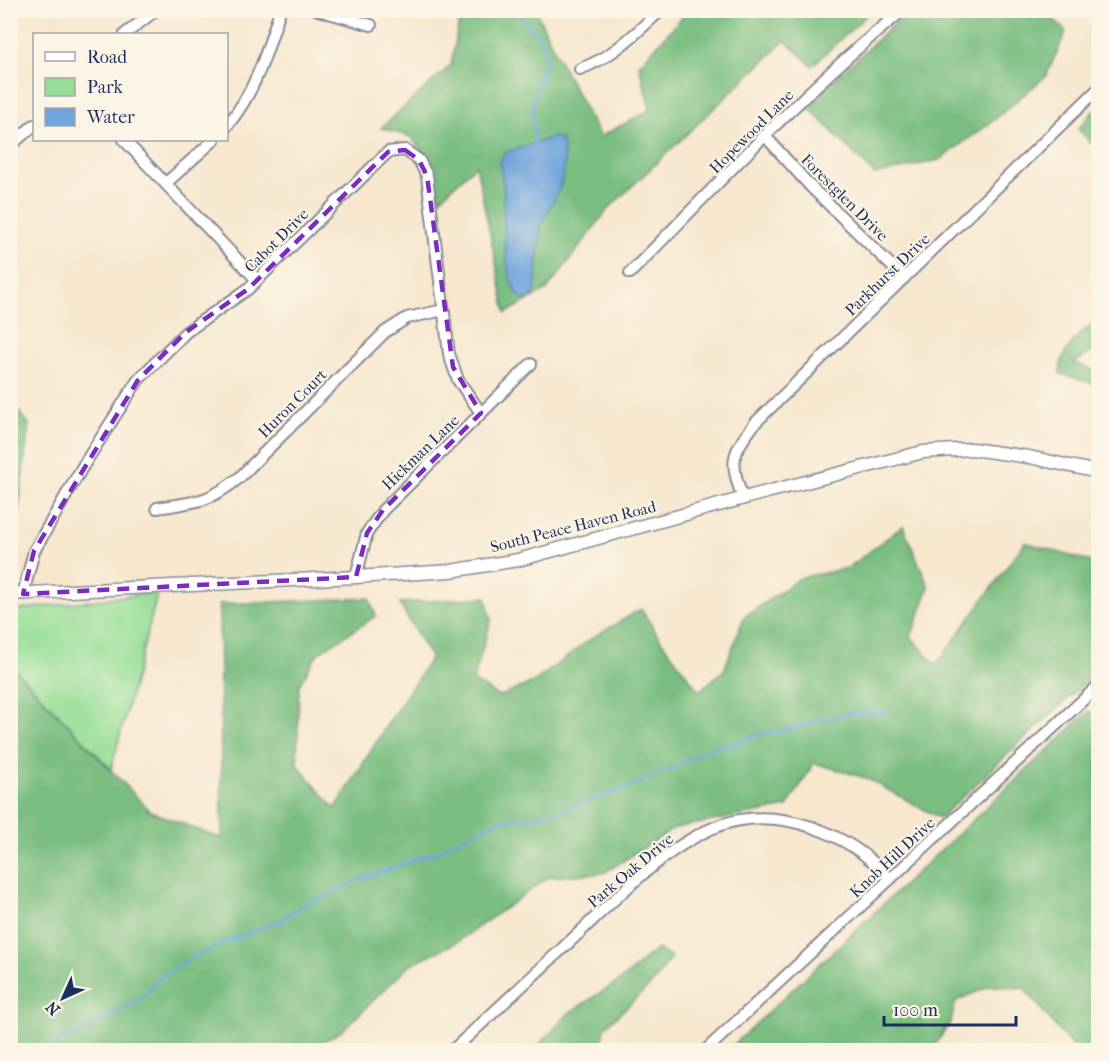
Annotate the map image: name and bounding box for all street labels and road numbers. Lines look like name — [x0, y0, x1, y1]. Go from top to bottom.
street label: Hopewood Lane — [705, 85, 797, 177]
street label: Forestglen Drive — [797, 150, 892, 245]
street label: Cabot Drive — [240, 204, 312, 276]
street label: Parkhurst Drive — [841, 229, 934, 320]
street label: Huron Court — [254, 365, 331, 442]
street label: Hickman Lane — [378, 411, 463, 494]
street label: South Peace Haven Road — [488, 497, 658, 556]
street label: Knob Hill Drive — [846, 813, 939, 902]
street label: Park Oak Drive — [584, 829, 677, 912]

